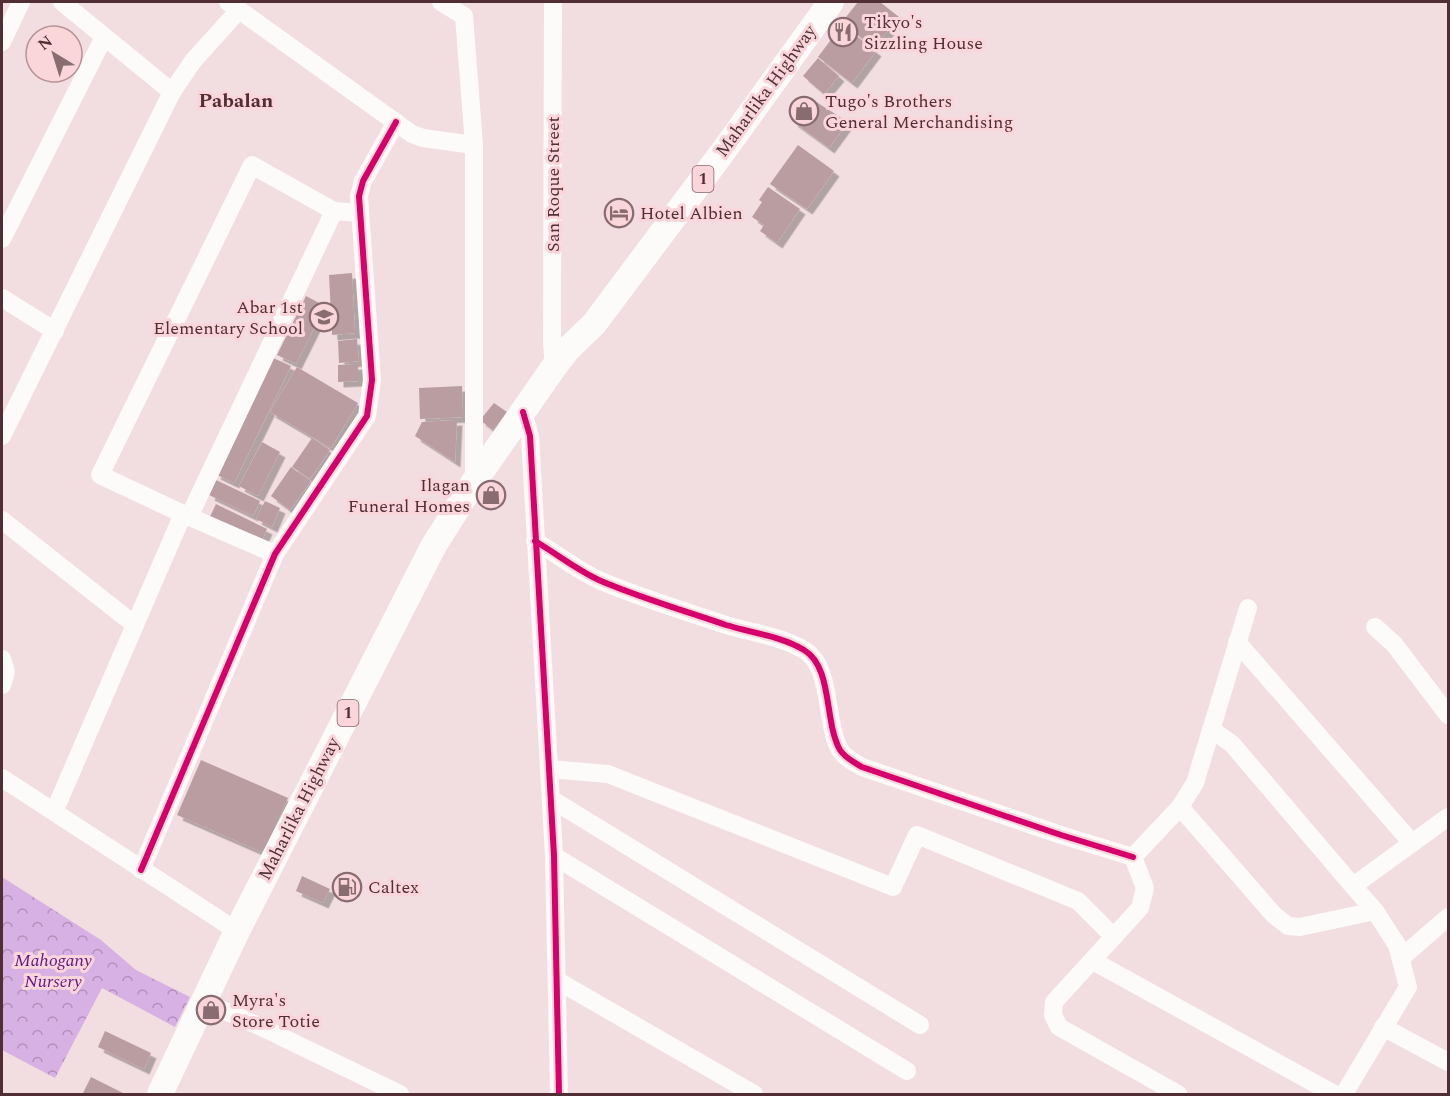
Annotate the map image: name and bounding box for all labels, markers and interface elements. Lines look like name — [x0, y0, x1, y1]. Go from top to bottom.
place label: Tikyo's Sizzling House — [864, 9, 983, 57]
restaurant icon: Tikyo's Sizzling House — [827, 16, 859, 48]
street label: Maharlika Highway — [709, 18, 824, 163]
north arrow — [24, 24, 84, 84]
text: N — [33, 29, 58, 56]
district label: Pabalan — [199, 86, 273, 116]
place label: Tugo's Brothers General Merchandising — [825, 88, 1013, 136]
shop icon: Tugo's Brothers General Merchandising — [788, 95, 820, 127]
street label: San Roque Street — [540, 116, 567, 252]
road number: 1 — [692, 166, 714, 192]
hotel icon: Hotel Albien — [603, 197, 635, 229]
place label: Hotel Albien — [640, 200, 743, 227]
place label: Abar 1st Elementary School — [153, 294, 303, 342]
school or university icon: Abar 1st Elementary School — [308, 301, 340, 333]
place label: Ilagan Funeral Homes — [348, 472, 470, 520]
shop icon: Ilagan Funeral Homes — [475, 479, 507, 511]
road number: 1 — [338, 700, 358, 726]
street label: Maharlika Highway — [251, 732, 347, 885]
fuel station icon: Caltex — [331, 871, 363, 903]
place label: Caltex — [368, 874, 419, 901]
park label: Mahogany Nursery — [14, 947, 92, 995]
place label: Myra's Store Totie — [232, 987, 320, 1035]
shop icon: Myra's Store Totie — [195, 994, 227, 1026]

